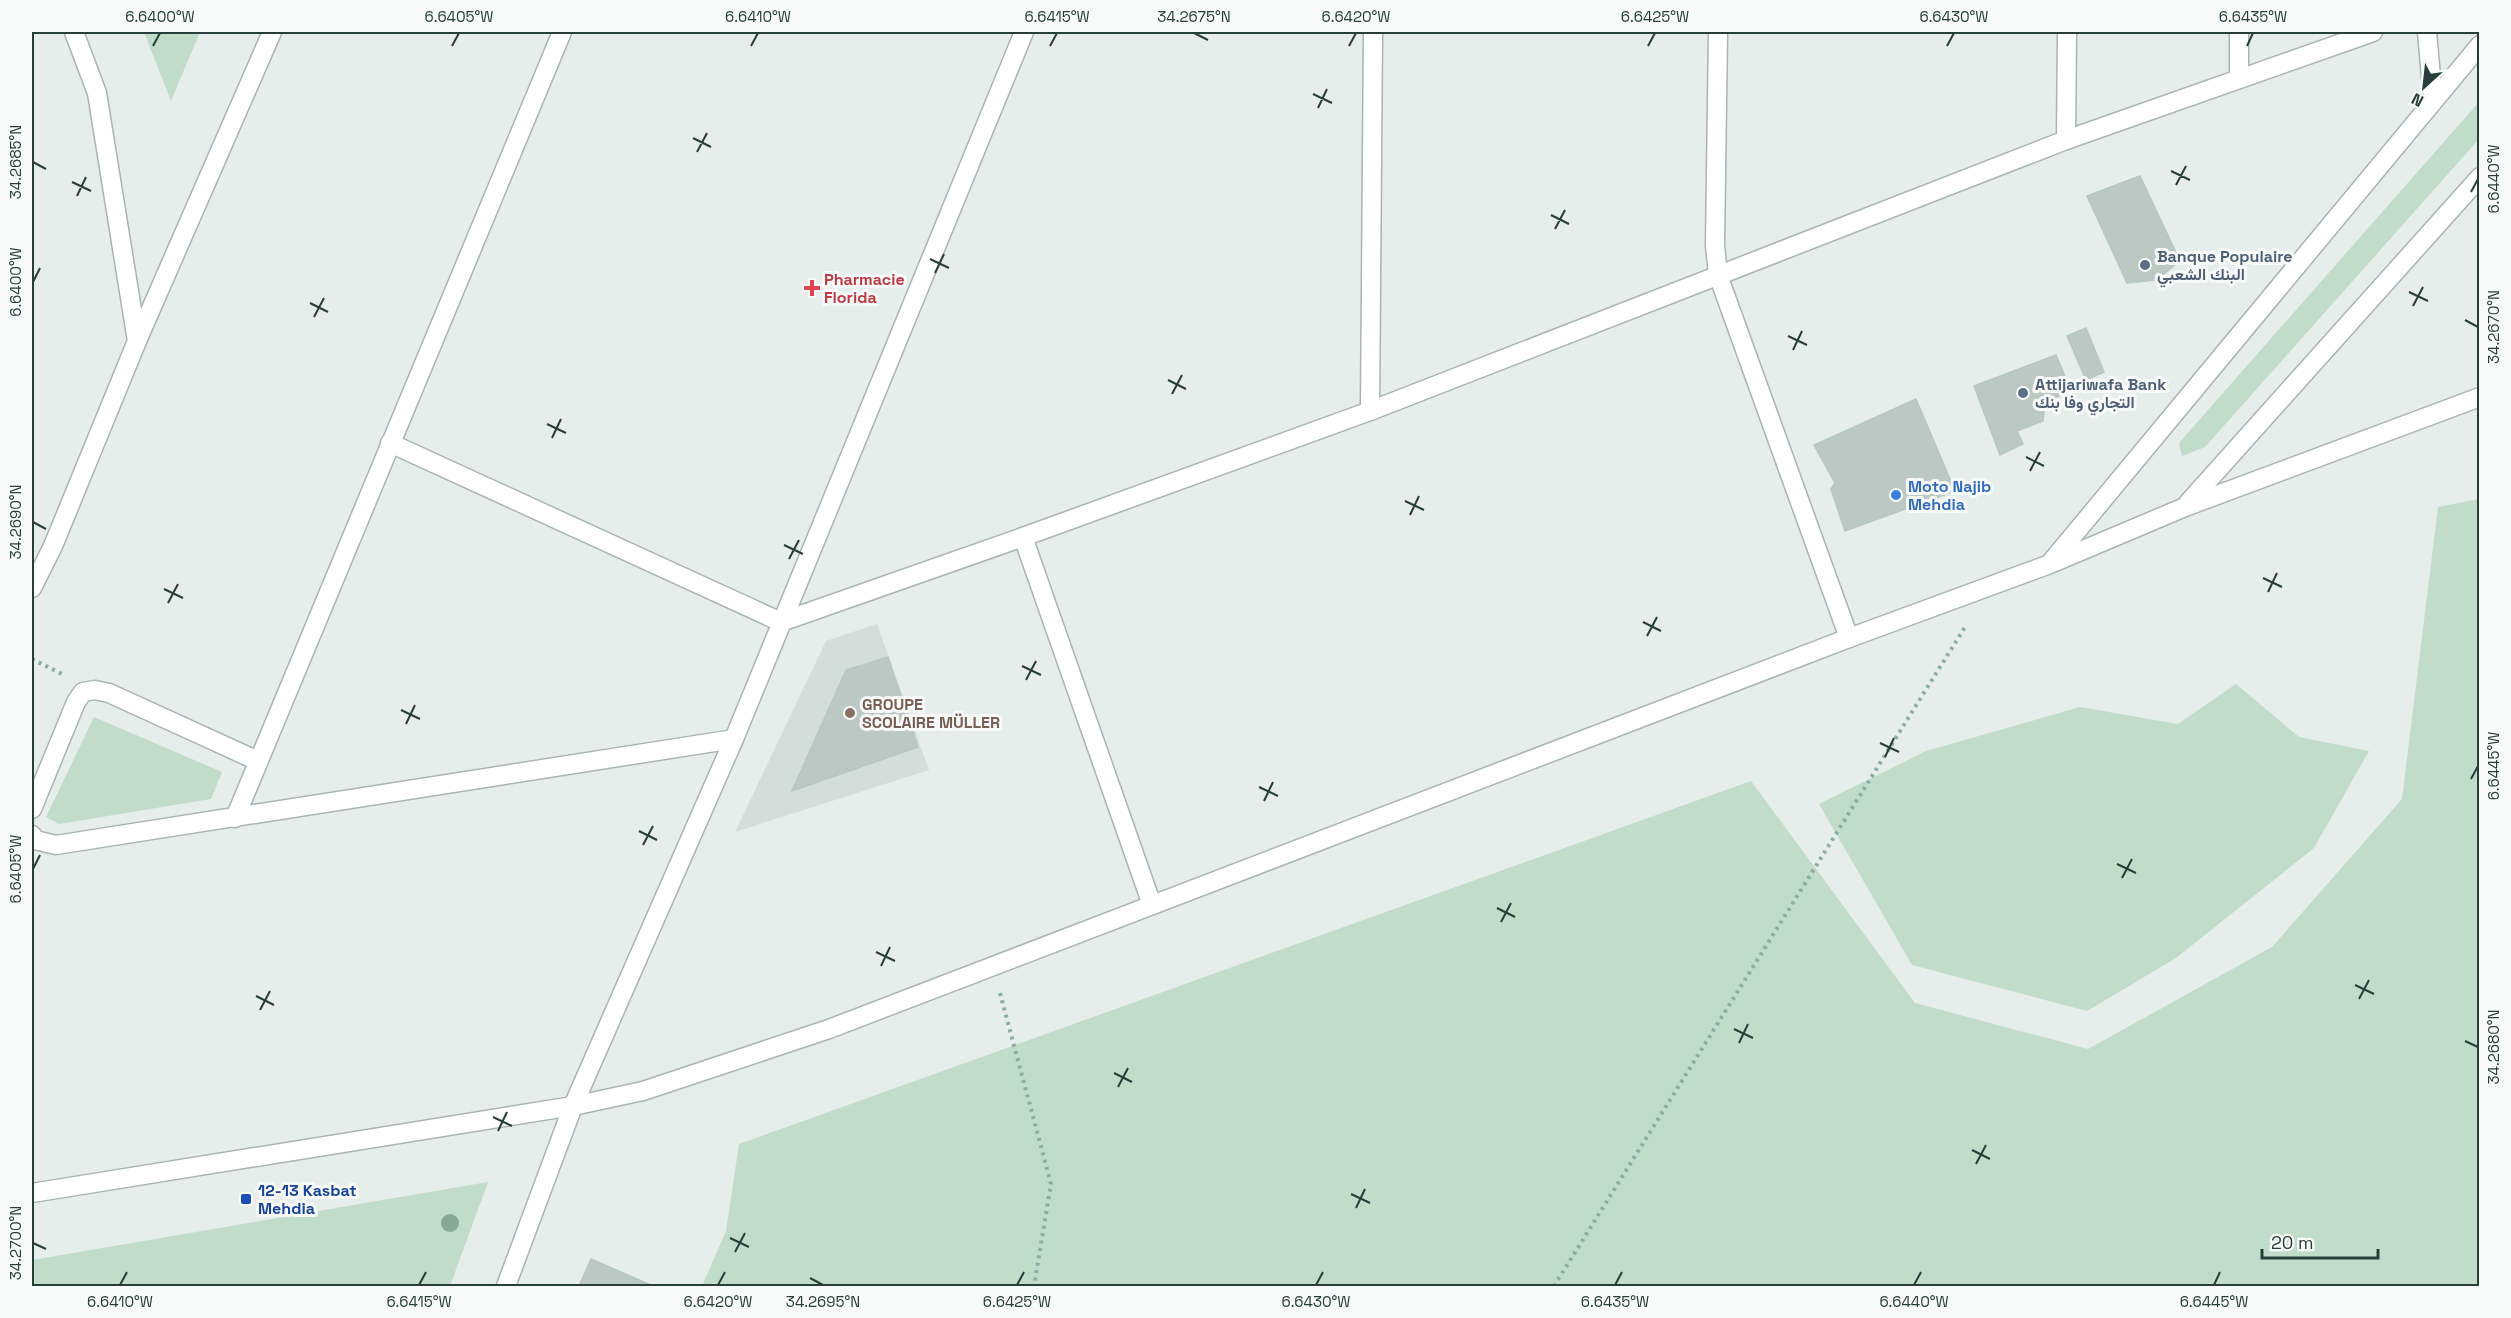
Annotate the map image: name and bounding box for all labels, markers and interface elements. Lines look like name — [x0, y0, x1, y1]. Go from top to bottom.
text: 6.6400°W — [125, 7, 195, 26]
text: 6.6405°W — [425, 7, 493, 26]
text: 6.6410°W — [725, 7, 791, 26]
text: 6.6415°W — [1024, 7, 1090, 26]
text: 34.2675°N — [1157, 7, 1231, 26]
text: 6.6420°W — [1322, 7, 1390, 26]
text: 6.6425°W — [1621, 7, 1689, 26]
text: 6.6430°W — [1920, 7, 1988, 26]
text: 6.6435°W — [2219, 7, 2287, 26]
north arrow — [2394, 57, 2454, 117]
text: N — [2408, 88, 2427, 112]
text: 34.2685°N — [6, 125, 25, 199]
text: 6.6440°W — [2484, 144, 2503, 214]
place label: Banque Populaire البنك الشعبي — [2157, 246, 2292, 288]
text: 6.6400°W — [6, 247, 25, 317]
marker: Banque Populaire البنك الشعبي — [2138, 258, 2152, 272]
place label: Pharmacie Florida — [824, 269, 905, 308]
marker: Pharmacie Florida — [805, 281, 819, 295]
text: 34.2670°N — [2484, 290, 2503, 364]
place label: Attijariwafa Bank التجاري وفا بنك — [2035, 374, 2166, 416]
marker: Attijariwafa Bank التجاري وفا بنك — [2016, 386, 2030, 400]
place label: Moto Najib Mehdia — [1908, 476, 1991, 515]
text: 34.2690°N — [6, 485, 25, 559]
marker: Moto Najib Mehdia — [1889, 488, 1903, 502]
place label: GROUPE SCOLAIRE MÜLLER — [862, 694, 1000, 733]
marker: GROUPE SCOLAIRE MÜLLER — [843, 706, 857, 720]
text: 6.6445°W — [2484, 732, 2503, 800]
text: 6.6405°W — [6, 835, 25, 903]
text: 34.2680°N — [2484, 1009, 2503, 1085]
place label: 12-13 Kasbat Mehdia — [258, 1180, 356, 1219]
marker: 12-13 Kasbat Mehdia — [239, 1192, 253, 1206]
text: 34.2700°N — [6, 1206, 25, 1280]
scale bar — [2262, 1222, 2378, 1260]
text: 20 m — [2271, 1231, 2314, 1254]
text: 6.6410°W — [87, 1292, 153, 1311]
text: 6.6415°W — [386, 1292, 452, 1311]
text: 6.6420°W — [684, 1292, 752, 1311]
text: 34.2695°N — [786, 1292, 860, 1311]
text: 6.6425°W — [983, 1292, 1051, 1311]
text: 6.6430°W — [1282, 1292, 1350, 1311]
text: 6.6435°W — [1581, 1292, 1649, 1311]
text: 6.6440°W — [1879, 1292, 1949, 1311]
text: 6.6445°W — [2180, 1292, 2248, 1311]

